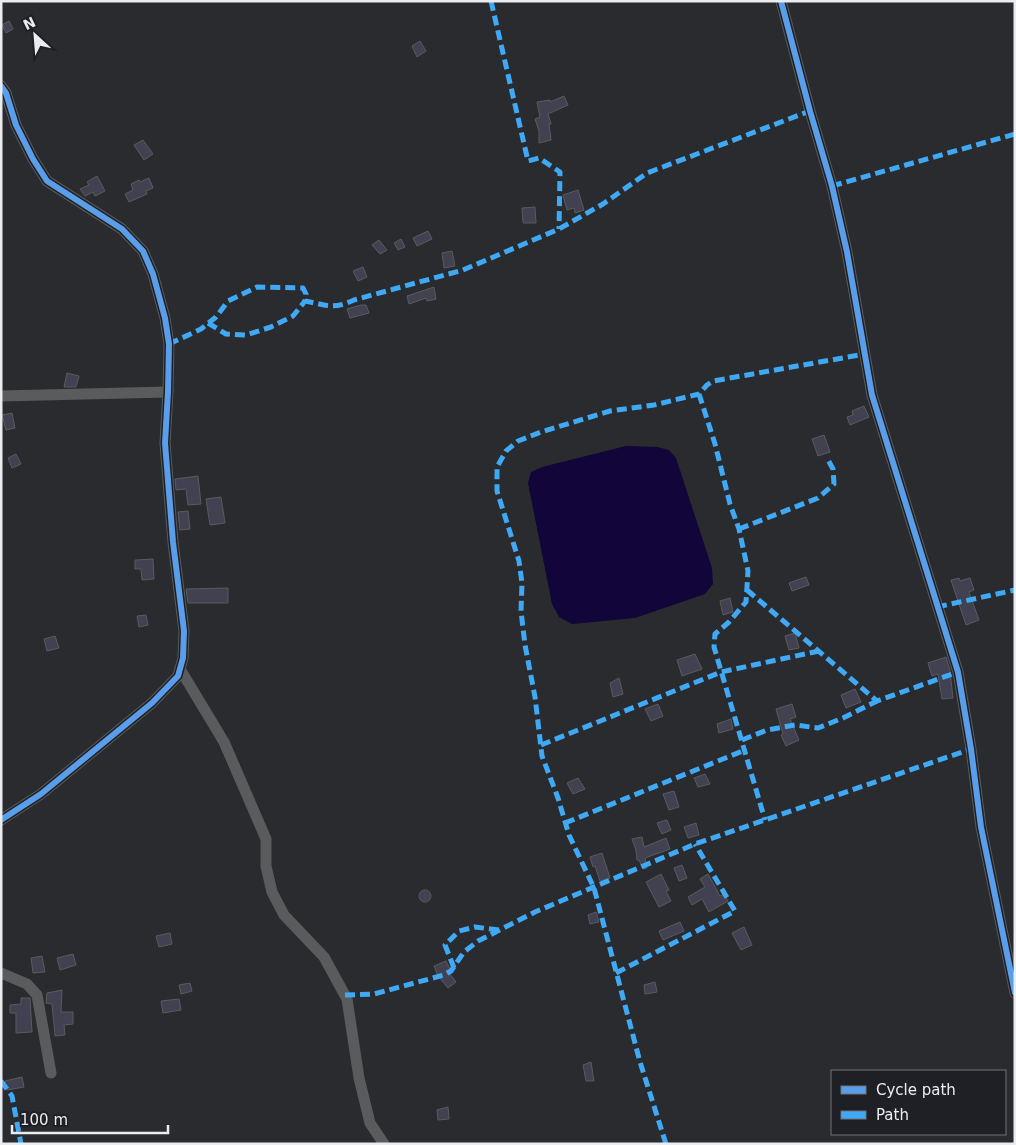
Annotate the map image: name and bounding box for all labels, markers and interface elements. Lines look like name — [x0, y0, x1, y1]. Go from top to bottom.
north arrow — [10, 10, 60, 60]
text: N — [21, 14, 38, 33]
legend — [831, 1070, 1006, 1135]
text: Cycle path — [876, 1081, 956, 1099]
scale bar — [12, 1102, 169, 1134]
text: Path — [876, 1106, 909, 1124]
text: 100 m — [20, 1111, 68, 1129]

